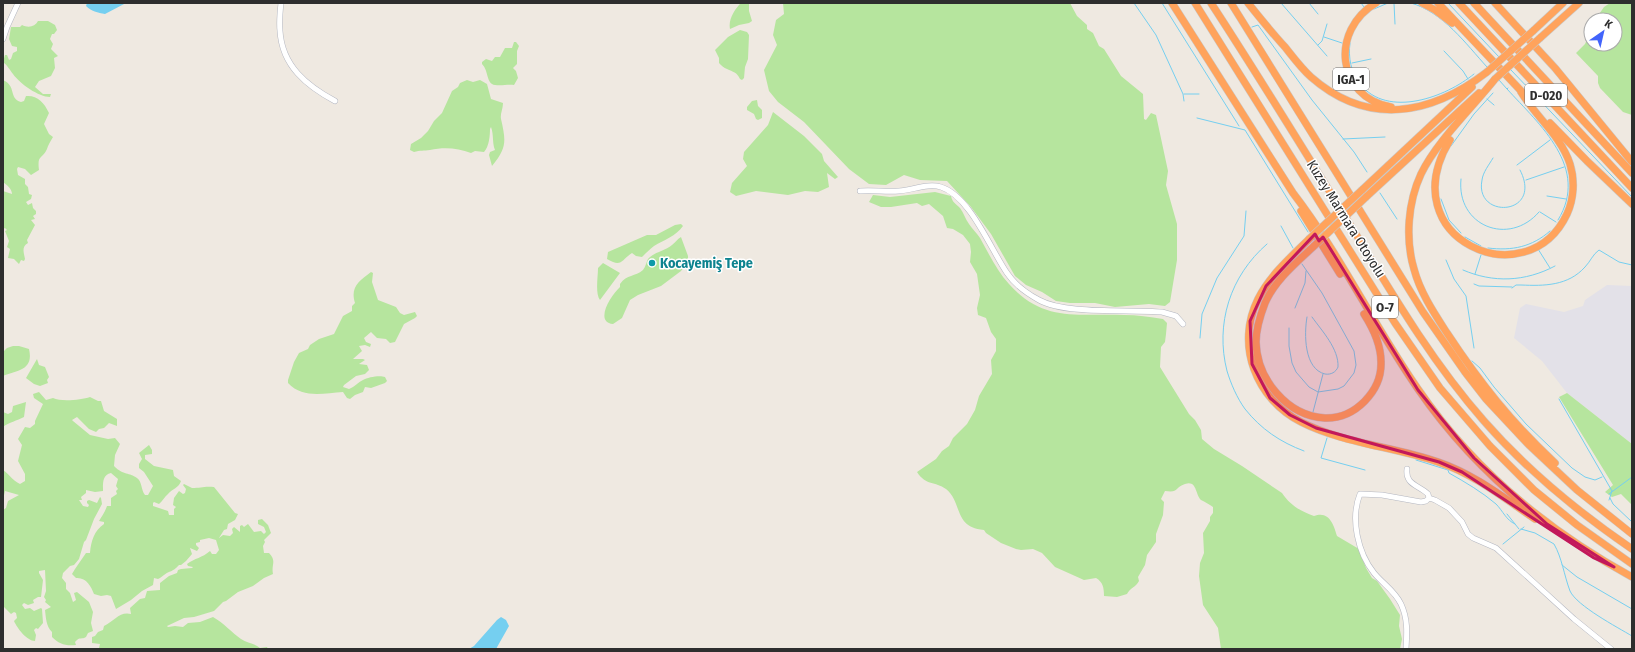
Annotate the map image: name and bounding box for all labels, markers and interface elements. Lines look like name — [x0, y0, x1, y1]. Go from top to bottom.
north arrow — [1583, 12, 1623, 52]
text: K — [1602, 17, 1615, 32]
road number: IGA-1 — [1333, 68, 1369, 90]
road number: D-020 — [1525, 84, 1567, 106]
street label: Kuzey Marmara Otoyolu — [1303, 157, 1389, 281]
place label: Kocayemiş Tepe — [660, 255, 753, 273]
marker: Kocayemiş Tepe — [647, 258, 657, 268]
road number: O-7 — [1372, 296, 1398, 318]

